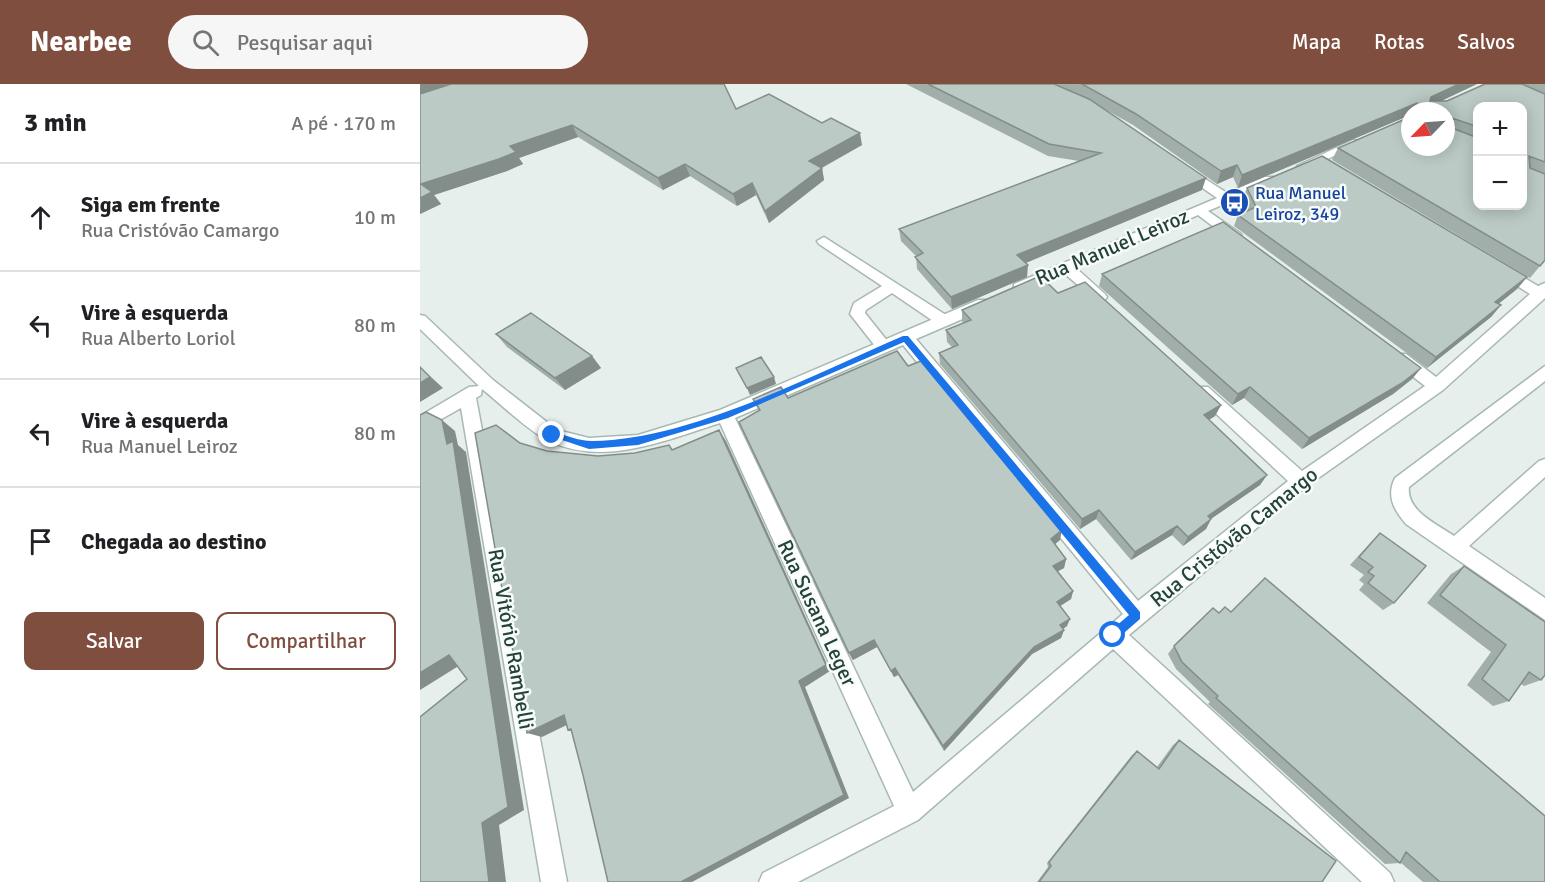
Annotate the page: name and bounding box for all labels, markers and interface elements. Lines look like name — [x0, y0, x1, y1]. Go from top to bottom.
search box — [168, 15, 588, 69]
text: Nearbee — [30, 25, 132, 59]
icon: search — [189, 26, 222, 59]
text: Pesquisar aqui — [237, 29, 373, 56]
text: Mapa — [1292, 29, 1341, 55]
text: Rotas — [1374, 29, 1424, 55]
text: Salvos — [1457, 29, 1515, 55]
north arrow — [1401, 102, 1455, 156]
map controls — [1473, 102, 1527, 210]
button: + — [1473, 102, 1527, 156]
text: 3 min — [24, 107, 87, 139]
text: A pé · 170 m — [291, 111, 396, 136]
button: − — [1473, 156, 1527, 210]
place label: Rua Manuel Leiroz, 349 — [1255, 182, 1346, 225]
bus stop icon: Rua Manuel Leiroz, 349 — [1218, 187, 1250, 219]
text: Siga em frente — [81, 191, 220, 218]
icon: ahead — [24, 201, 57, 234]
street label: Rua Manuel Leiroz — [1031, 203, 1193, 291]
text: 10 m — [354, 205, 396, 230]
text: Rua Cristóvão Camargo — [81, 218, 279, 243]
text: Vire à esquerda — [81, 299, 228, 326]
icon: left — [24, 309, 57, 342]
text: 80 m — [354, 313, 396, 338]
text: Rua Alberto Loriol — [81, 326, 236, 351]
text: Vire à esquerda — [81, 407, 228, 434]
icon: left — [24, 417, 57, 450]
text: 80 m — [354, 421, 396, 446]
route end — [538, 421, 564, 447]
text: Rua Manuel Leiroz — [81, 434, 238, 459]
street label: Rua Cristóvão Camargo — [1145, 461, 1323, 613]
icon: arrive — [24, 525, 57, 558]
text: Chegada ao destino — [81, 528, 267, 555]
street label: Rua Susana Leger — [772, 536, 862, 691]
street label: Rua Vitório Rambelli — [482, 547, 540, 731]
button: Salvar — [24, 612, 204, 670]
button: Compartilhar — [216, 612, 396, 670]
route start — [1099, 621, 1125, 647]

